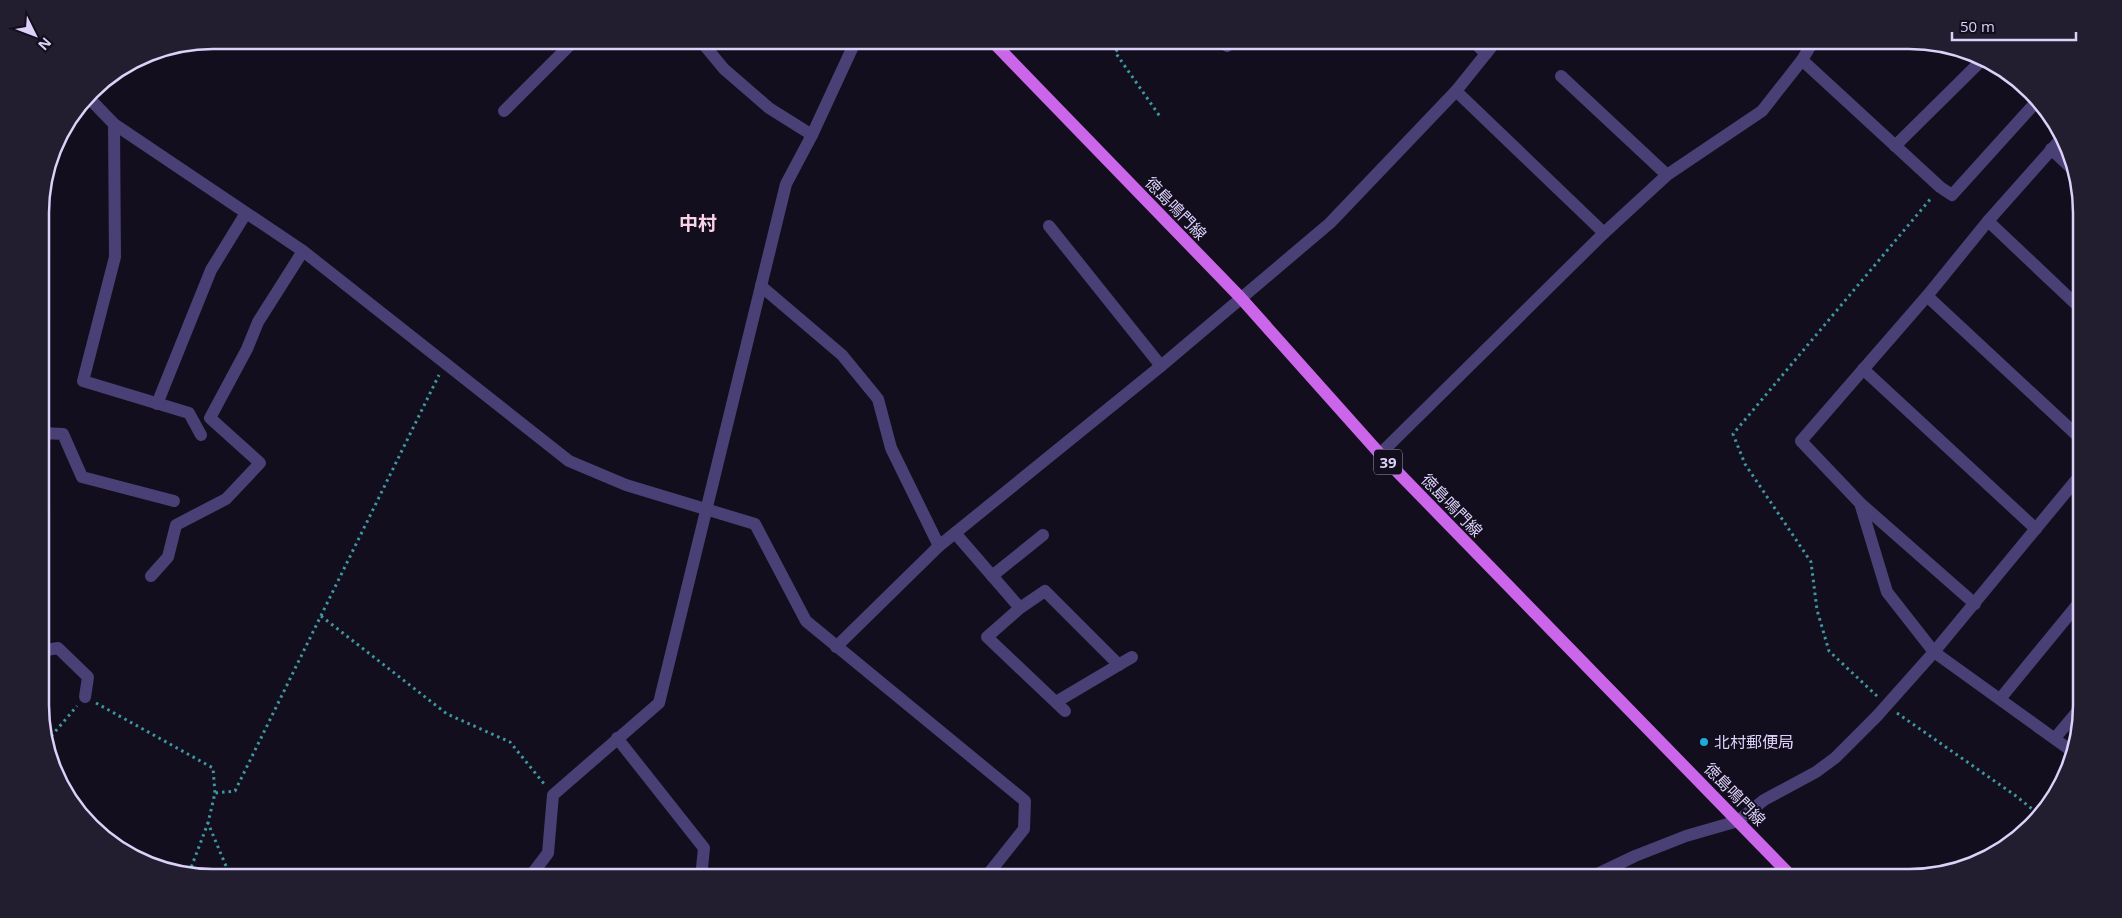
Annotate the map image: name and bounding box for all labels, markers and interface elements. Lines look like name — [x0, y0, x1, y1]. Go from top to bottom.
north arrow — [10, 10, 60, 60]
scale bar — [1952, 10, 2076, 42]
text: 50 m — [1960, 16, 1995, 36]
text: N — [34, 33, 56, 55]
street label: 徳島鳴門線 — [1140, 172, 1212, 244]
district label: 中村 — [679, 210, 717, 236]
road number: 39 — [1374, 450, 1402, 474]
street label: 徳島鳴門線 — [1416, 469, 1488, 541]
place label: 北村郵便局 — [1714, 731, 1794, 753]
marker: 北村郵便局 — [1698, 736, 1710, 748]
street label: 徳島鳴門線 — [1699, 758, 1771, 830]

